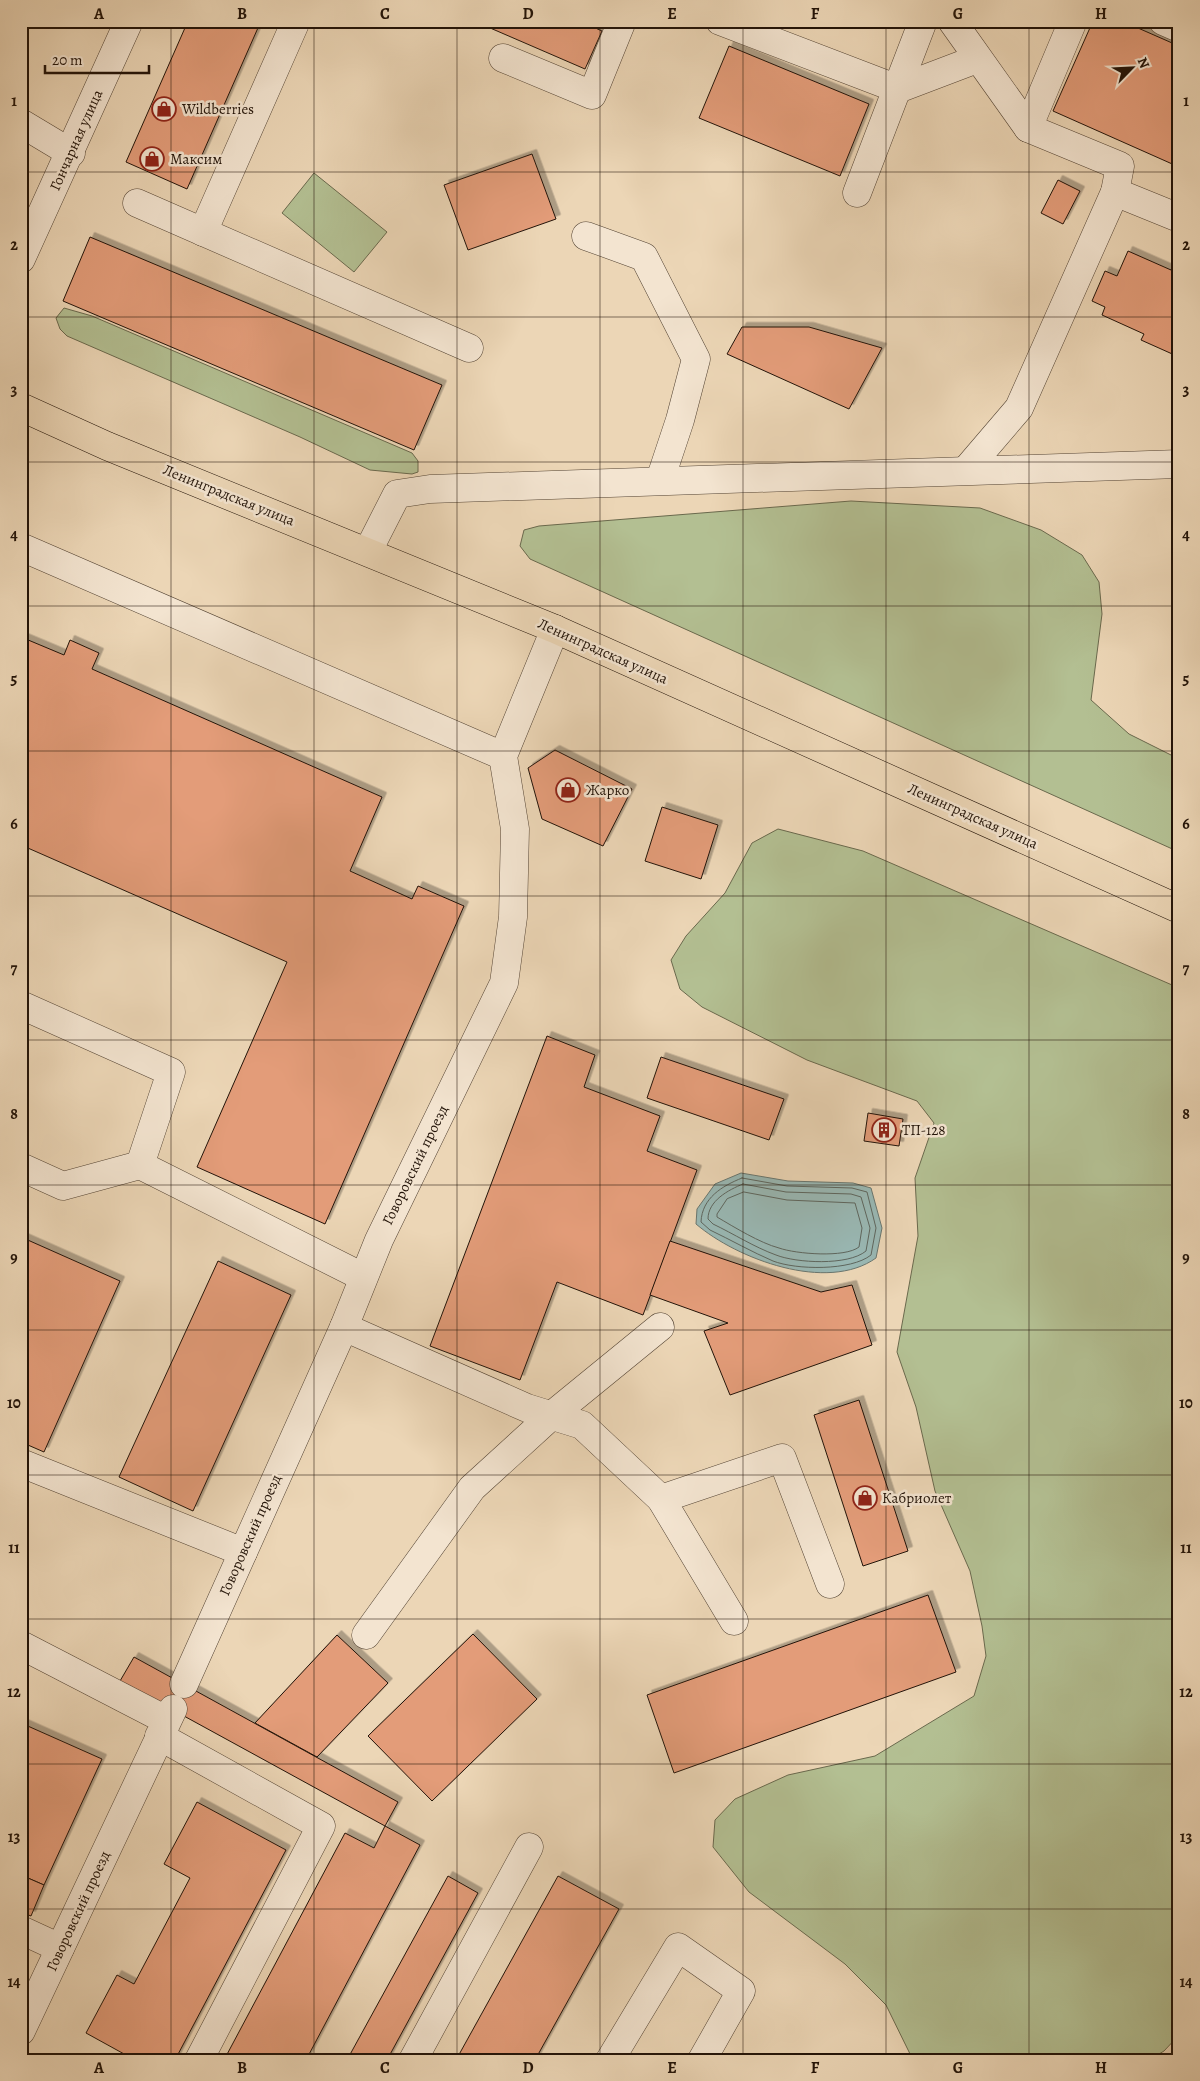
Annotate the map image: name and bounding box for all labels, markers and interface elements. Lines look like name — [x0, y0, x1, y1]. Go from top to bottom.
text: A — [93, 3, 105, 25]
text: B — [237, 3, 247, 25]
text: C — [380, 3, 390, 25]
text: D — [522, 3, 534, 25]
text: E — [667, 3, 677, 25]
text: F — [811, 3, 820, 25]
text: G — [953, 3, 963, 25]
text: H — [1095, 3, 1107, 25]
scale bar — [45, 42, 149, 74]
north arrow — [1108, 42, 1158, 92]
text: 20 m — [52, 50, 83, 70]
text: N — [1133, 54, 1154, 71]
street label: Гончарная улица — [45, 86, 107, 194]
text: 1 — [11, 90, 17, 112]
text: 1 — [1183, 90, 1189, 112]
shop icon: Wildberries — [151, 96, 177, 122]
place label: Wildberries — [181, 99, 254, 119]
shop icon: Максим — [139, 146, 165, 172]
place label: Максим — [170, 149, 222, 169]
text: 2 — [10, 234, 18, 256]
text: 2 — [1182, 234, 1190, 256]
text: 3 — [11, 379, 18, 401]
text: 3 — [1183, 379, 1190, 401]
street label: Ленинградская улица — [160, 459, 298, 531]
text: 4 — [10, 524, 18, 546]
text: 4 — [1182, 524, 1190, 546]
street label: Ленинградская улица — [535, 613, 671, 689]
text: 5 — [11, 668, 18, 690]
text: 5 — [1183, 668, 1190, 690]
shop icon: Жарко — [555, 777, 581, 803]
street label: Ленинградская улица — [905, 778, 1041, 854]
place label: Жарко — [586, 780, 629, 800]
text: 6 — [10, 813, 18, 835]
text: 6 — [1182, 813, 1190, 835]
text: 7 — [11, 958, 18, 980]
text: 7 — [1183, 958, 1190, 980]
street label: Говоровский проезд — [377, 1102, 453, 1228]
text: 8 — [10, 1103, 18, 1125]
text: 8 — [1182, 1103, 1190, 1125]
building icon: ТП-128 — [871, 1117, 897, 1143]
place label: ТП-128 — [902, 1120, 946, 1140]
text: 9 — [10, 1247, 18, 1269]
text: 9 — [1182, 1247, 1190, 1269]
text: 10 — [7, 1392, 21, 1414]
text: 10 — [1179, 1392, 1193, 1414]
street label: Говоровский проезд — [214, 1471, 286, 1599]
shop icon: Кабриолет — [852, 1485, 878, 1511]
place label: Кабриолет — [882, 1488, 952, 1508]
text: 11 — [8, 1537, 20, 1559]
text: 11 — [1180, 1537, 1192, 1559]
text: 12 — [7, 1681, 21, 1703]
text: 12 — [1179, 1681, 1193, 1703]
text: 13 — [8, 1826, 20, 1848]
text: 13 — [1180, 1826, 1192, 1848]
street label: Говоровский проезд — [41, 1848, 115, 1974]
text: 14 — [7, 1971, 21, 1993]
text: 14 — [1179, 1971, 1193, 1993]
text: A — [93, 2057, 105, 2079]
text: B — [237, 2057, 247, 2079]
text: C — [380, 2057, 390, 2079]
text: D — [522, 2057, 534, 2079]
text: E — [667, 2057, 677, 2079]
text: F — [811, 2057, 820, 2079]
text: G — [953, 2057, 963, 2079]
text: H — [1095, 2057, 1107, 2079]

